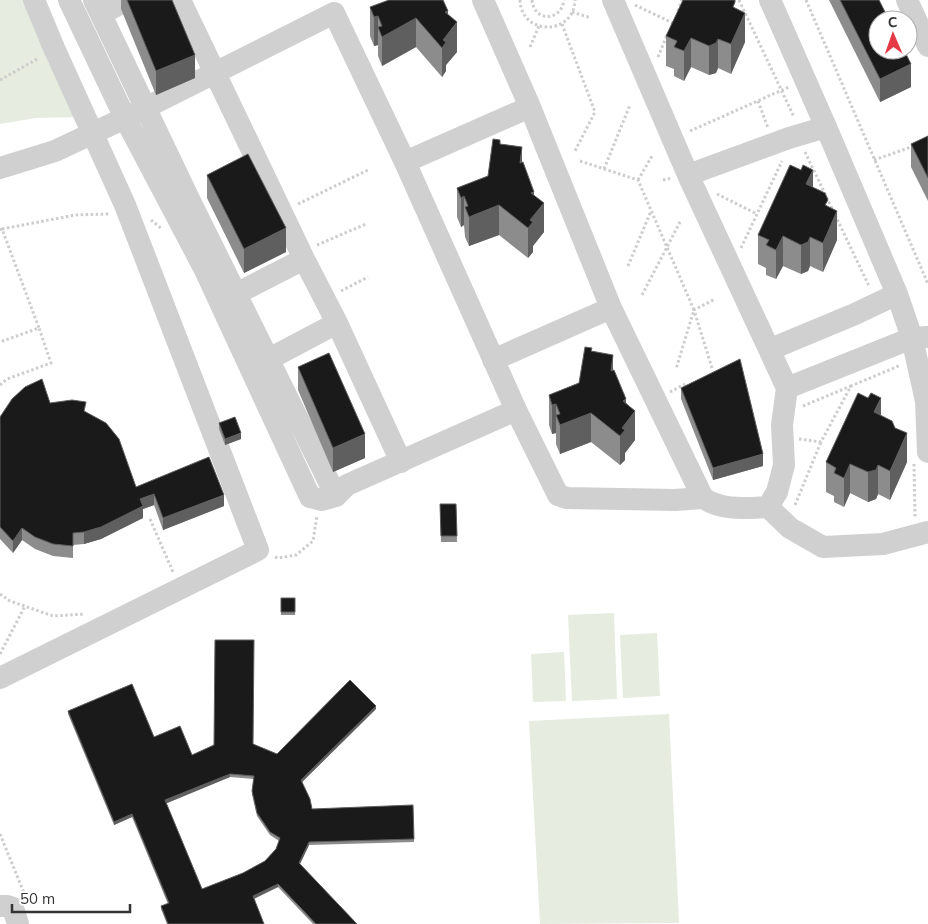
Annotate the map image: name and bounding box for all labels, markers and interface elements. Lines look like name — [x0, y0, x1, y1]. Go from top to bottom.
north arrow — [868, 10, 918, 60]
text: С — [887, 13, 898, 31]
scale bar — [12, 882, 130, 914]
text: 50 m — [20, 889, 55, 908]

